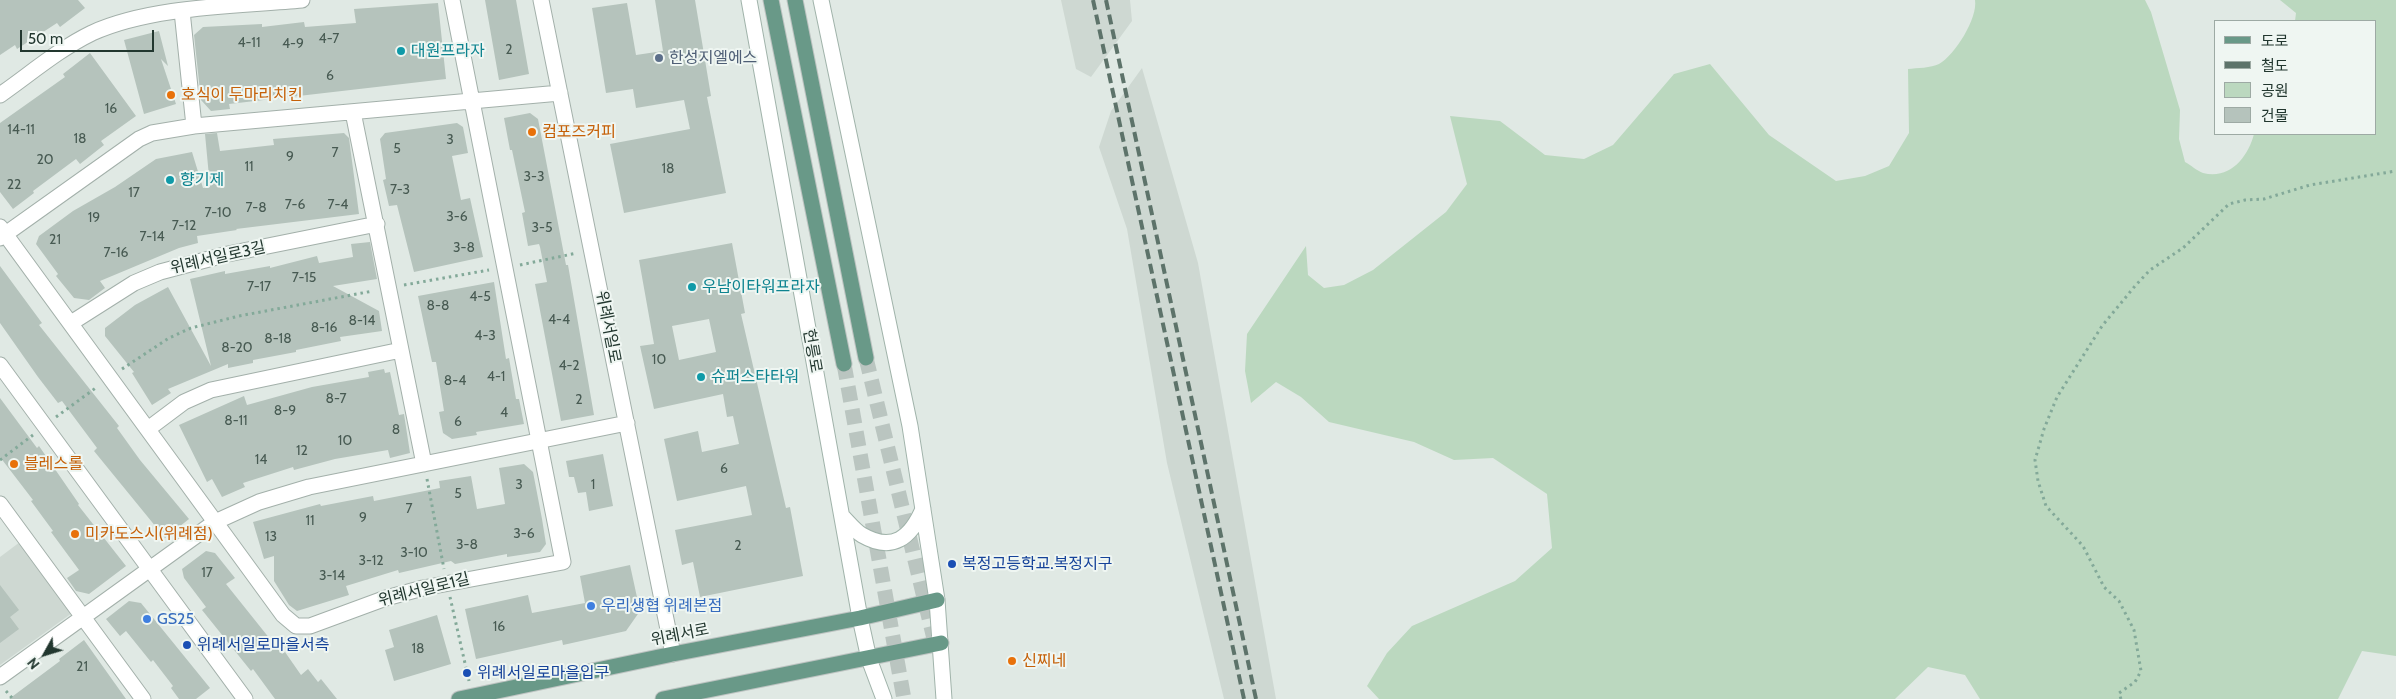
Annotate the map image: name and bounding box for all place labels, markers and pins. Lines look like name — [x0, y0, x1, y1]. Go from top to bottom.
place label: 대원프라자 — [411, 41, 485, 61]
marker: 대원프라자 — [395, 45, 407, 57]
place label: 한성지엘에스 — [669, 48, 757, 68]
marker: 한성지엘에스 — [653, 52, 665, 64]
place label: 호식이 두마리치킨 — [181, 85, 302, 105]
marker: 호식이 두마리치킨 — [165, 89, 177, 101]
place label: 컴포즈커피 — [542, 122, 616, 142]
marker: 컴포즈커피 — [526, 126, 538, 138]
place label: 향기제 — [180, 170, 224, 190]
marker: 향기제 — [164, 174, 176, 186]
place label: 우남이타워프라자 — [702, 277, 820, 297]
marker: 우남이타워프라자 — [686, 281, 698, 293]
place label: 슈퍼스타타워 — [711, 367, 799, 387]
marker: 슈퍼스타타워 — [695, 371, 707, 383]
place label: 블레스롤 — [24, 454, 83, 474]
marker: 블레스롤 — [8, 458, 20, 470]
place label: 미카도스시(위례점) — [85, 524, 213, 544]
marker: 미카도스시(위례점) — [69, 528, 81, 540]
place label: 복정고등학교.복정지구 — [962, 554, 1113, 574]
marker: 복정고등학교.복정지구 — [946, 558, 958, 570]
place label: 우리생협 위례본점 — [601, 596, 722, 616]
marker: 우리생협 위례본점 — [585, 600, 597, 612]
place label: GS25 — [157, 609, 194, 629]
marker: GS25 — [141, 613, 153, 625]
place label: 위례서일로마을서측 — [197, 635, 329, 655]
marker: 위례서일로마을서측 — [181, 639, 193, 651]
place label: 신찌네 — [1022, 651, 1066, 671]
marker: 신찌네 — [1006, 655, 1018, 667]
place label: 위례서일로마을입구 — [477, 663, 609, 683]
marker: 위례서일로마을입구 — [461, 667, 473, 679]

